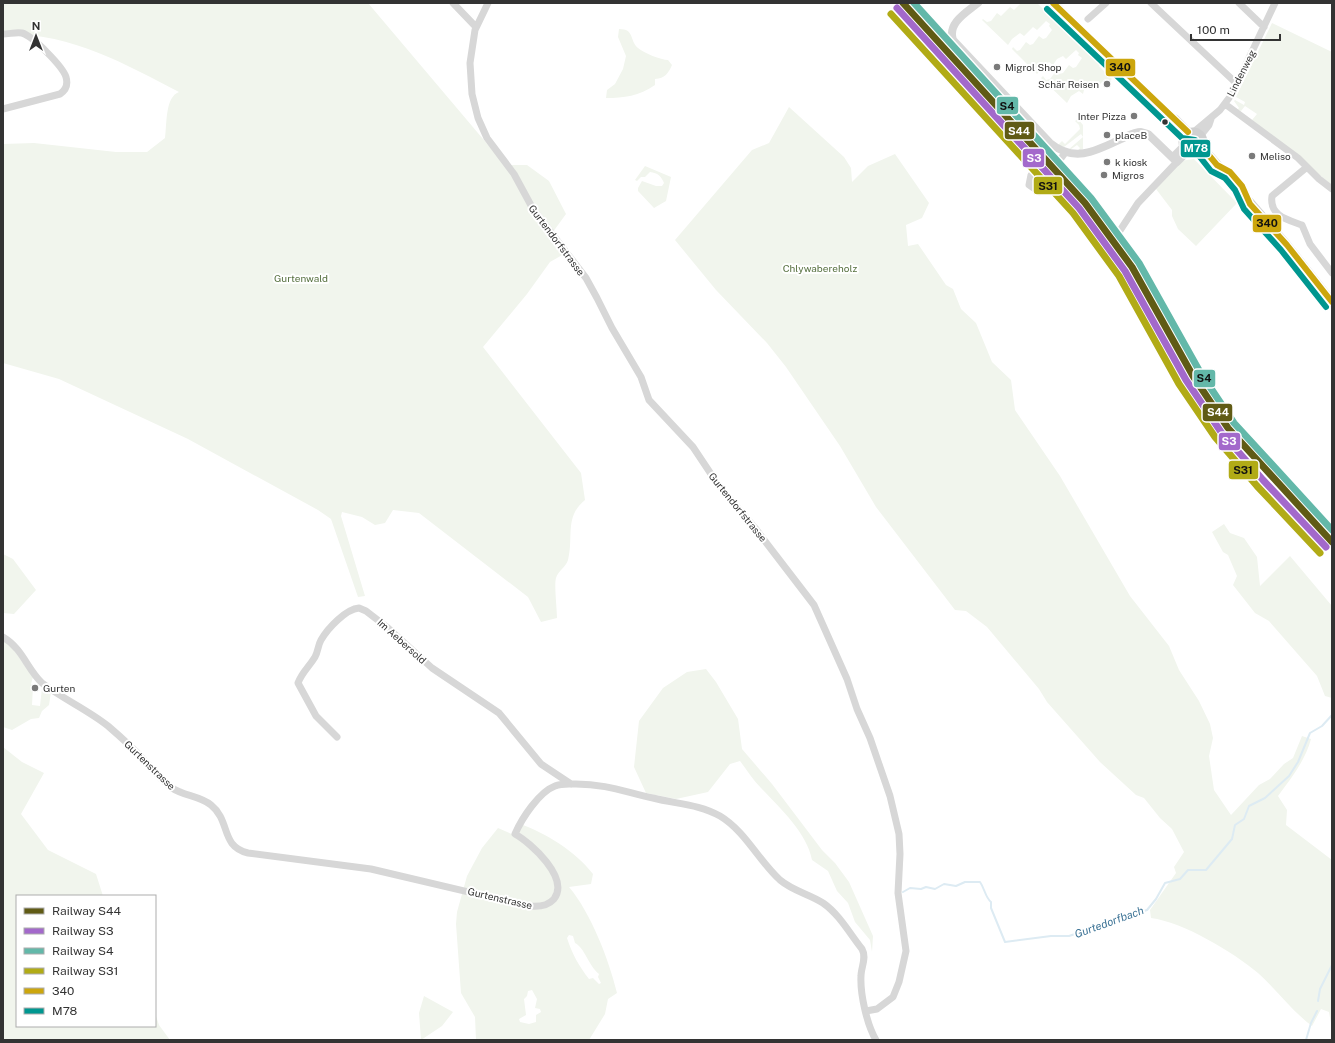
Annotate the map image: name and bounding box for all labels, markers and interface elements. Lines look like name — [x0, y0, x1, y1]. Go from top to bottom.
north arrow — [16, 16, 56, 56]
scale bar — [1191, 16, 1280, 42]
text: N — [32, 20, 40, 32]
text: 100 m — [1197, 23, 1230, 37]
street label: Lindenweg — [1224, 48, 1258, 98]
line badge: 340 — [1105, 58, 1136, 77]
place label: Migrol Shop — [1005, 61, 1062, 73]
text: 340 — [1109, 61, 1131, 73]
marker: Migrol Shop — [992, 62, 1002, 72]
place label: Schär Reisen — [1038, 78, 1099, 90]
marker: Schär Reisen — [1102, 79, 1112, 89]
line badge: S4 — [996, 96, 1019, 115]
text: S4 — [1000, 100, 1014, 112]
place label: Inter Pizza — [1078, 110, 1126, 122]
marker: Inter Pizza — [1129, 111, 1139, 121]
unlabelled marker — [1160, 117, 1170, 127]
line badge: S44 — [1004, 121, 1035, 140]
text: S44 — [1008, 125, 1030, 137]
place label: placeB — [1115, 129, 1147, 141]
marker: placeB — [1102, 130, 1112, 140]
line badge: M78 — [1180, 139, 1211, 158]
text: M78 — [1184, 142, 1208, 154]
line badge: S3 — [1022, 148, 1045, 168]
place label: Meliso — [1260, 150, 1291, 162]
marker: Meliso — [1247, 151, 1257, 161]
text: S3 — [1027, 152, 1041, 164]
place label: k kiosk — [1115, 156, 1148, 168]
marker: k kiosk — [1102, 157, 1112, 167]
place label: Migros — [1112, 169, 1144, 181]
marker: Migros — [1099, 170, 1109, 180]
line badge: S31 — [1033, 176, 1063, 195]
text: S31 — [1038, 180, 1058, 192]
street label: Gurtendorfstrasse — [526, 202, 588, 278]
line badge: 340 — [1252, 214, 1282, 233]
text: 340 — [1256, 217, 1278, 229]
park label: Chlywabereholz — [783, 262, 857, 274]
park label: Gurtenwald — [274, 272, 328, 284]
line badge: S4 — [1193, 369, 1216, 388]
text: S4 — [1197, 372, 1211, 384]
line badge: S44 — [1202, 403, 1233, 422]
text: S44 — [1207, 406, 1229, 418]
line badge: S3 — [1218, 432, 1241, 451]
text: S3 — [1222, 435, 1236, 447]
line badge: S31 — [1228, 460, 1259, 480]
text: S31 — [1233, 464, 1253, 476]
street label: Gurtendorfstrasse — [706, 470, 770, 544]
street label: Im Aebersold — [375, 616, 429, 666]
place label: Gurten — [43, 682, 75, 694]
marker: Gurten — [30, 683, 40, 693]
street label: Gurtenstrasse — [122, 738, 178, 792]
street label: Gurtenstrasse — [467, 885, 534, 911]
legend — [16, 895, 156, 1027]
text: Railway S44 — [52, 904, 122, 918]
water label: Gurtedorfbach — [1073, 904, 1145, 940]
text: Railway S3 — [52, 924, 114, 938]
text: Railway S4 — [52, 944, 114, 958]
text: Railway S31 — [52, 964, 119, 978]
text: 340 — [52, 984, 74, 998]
text: M78 — [52, 1004, 78, 1018]

